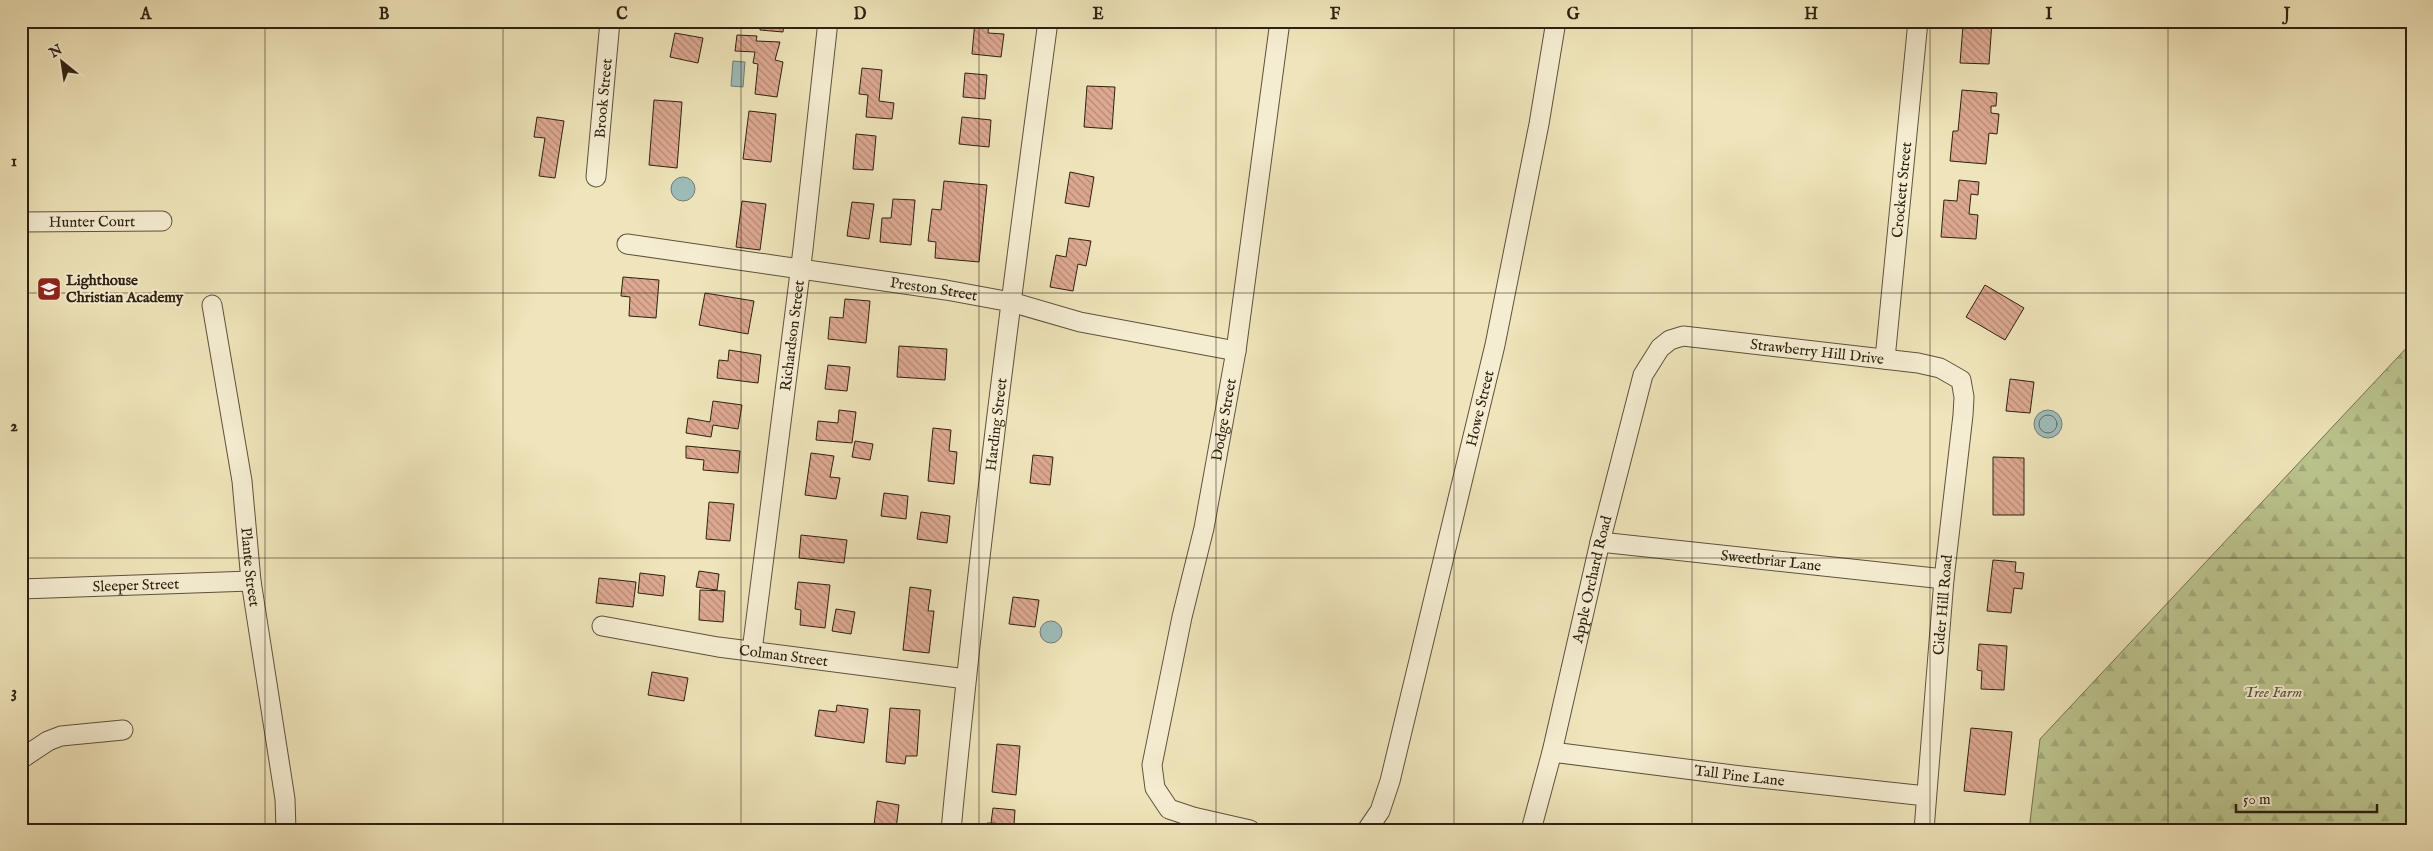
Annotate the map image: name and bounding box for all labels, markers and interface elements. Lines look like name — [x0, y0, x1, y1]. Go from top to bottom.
text: A — [140, 5, 153, 25]
text: B — [379, 5, 390, 25]
text: C — [616, 5, 628, 25]
text: D — [854, 5, 867, 25]
text: E — [1092, 5, 1104, 25]
text: F — [1330, 5, 1341, 25]
text: G — [1567, 5, 1580, 25]
text: H — [1804, 5, 1818, 25]
text: I — [2046, 5, 2053, 25]
text: J — [2282, 5, 2291, 25]
north arrow — [38, 38, 88, 88]
text: N — [45, 41, 66, 63]
street label: Brook Street — [590, 58, 616, 139]
street label: Crockett Street — [1887, 141, 1916, 239]
text: 1 — [11, 152, 17, 172]
street label: Hunter Court — [49, 212, 135, 231]
place label: Lighthouse Christian Academy — [66, 271, 184, 307]
street label: Preston Street — [889, 273, 979, 305]
school or university icon: Lighthouse Christian Academy — [36, 276, 62, 302]
street label: Richardson Street — [776, 279, 808, 392]
street label: Strawberry Hill Drive — [1749, 334, 1885, 369]
street label: Howe Street — [1461, 368, 1498, 448]
street label: Harding Street — [981, 377, 1011, 472]
street label: Dodge Street — [1207, 377, 1240, 463]
text: 2 — [10, 417, 18, 437]
street label: Apple Orchard Road — [1568, 513, 1616, 646]
street label: Plante Street — [237, 526, 264, 608]
street label: Sweetbriar Lane — [1720, 546, 1822, 575]
street label: Cider Hill Road — [1929, 553, 1957, 656]
street label: Sleeper Street — [92, 574, 180, 596]
street label: Colman Street — [738, 640, 829, 671]
text: 3 — [11, 683, 17, 703]
park label: Tree Farm — [2244, 683, 2302, 702]
street label: Tall Pine Lane — [1693, 761, 1786, 790]
scale bar — [2236, 781, 2377, 813]
text: 50 m — [2243, 790, 2271, 809]

